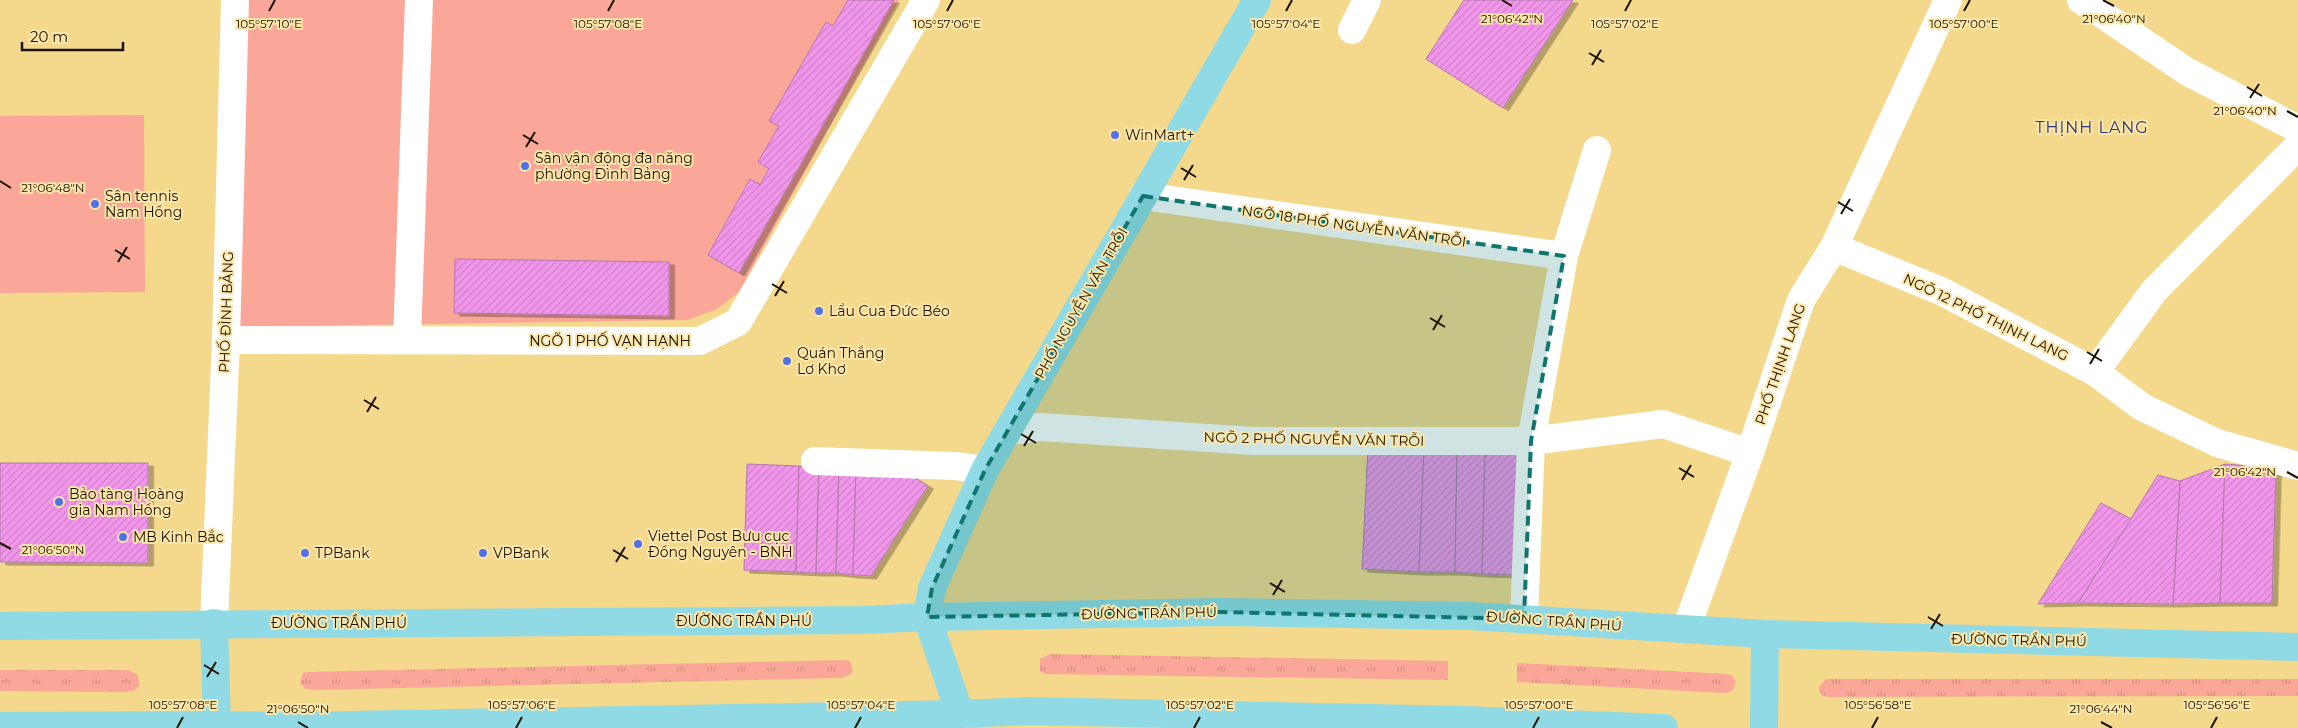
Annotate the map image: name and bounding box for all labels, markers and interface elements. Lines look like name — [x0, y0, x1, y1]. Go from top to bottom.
text: 21°06'42"N — [1481, 11, 1543, 26]
text: 21°06'40"N — [2082, 11, 2146, 26]
text: 105°57'10"E — [236, 16, 302, 31]
text: 105°57'08"E — [574, 16, 642, 31]
text: 105°57'06"E — [913, 16, 981, 31]
text: 105°57'04"E — [1252, 16, 1320, 31]
text: 105°57'02"E — [1591, 16, 1659, 31]
text: 105°57'00"E — [1929, 16, 1999, 31]
scale bar — [22, 20, 124, 52]
text: 20 m — [30, 27, 68, 46]
text: 21°06'40"N — [2213, 103, 2277, 118]
district label: THỊNH LANG — [2035, 118, 2149, 137]
place label: WinMart+ — [1125, 126, 1195, 144]
marker: WinMart+ — [1109, 129, 1121, 141]
place label: Sân vận động đa năng phường Đình Bảng — [535, 149, 693, 183]
marker: Sân vận động đa năng phường Đình Bảng — [519, 160, 531, 172]
text: 21°06'48"N — [21, 180, 85, 195]
place label: Sân tennis Nam Hồng — [105, 187, 182, 221]
marker: Sân tennis Nam Hồng — [89, 198, 101, 210]
street label: NGÕ 18 PHỐ NGUYỄN VĂN TRỖI — [1240, 200, 1468, 251]
street label: PHỐ NGUYỄN VĂN TRỖI — [1029, 224, 1132, 382]
street label: PHỐ ĐÌNH BẢNG — [214, 251, 237, 373]
street label: NGÕ 12 PHỐ THỊNH LANG — [1900, 268, 2072, 365]
street label: PHỐ THỊNH LANG — [1750, 301, 1809, 427]
place label: Lẩu Cua Đức Béo — [829, 302, 950, 320]
marker: Lẩu Cua Đức Béo — [813, 305, 825, 317]
street label: NGÕ 1 PHỐ VẠN HẠNH — [529, 331, 691, 350]
place label: Quán Thắng Lơ Khơ — [797, 344, 884, 378]
marker: Quán Thắng Lơ Khơ — [781, 355, 793, 367]
street label: NGÕ 2 PHỐ NGUYỄN VĂN TRỖI — [1204, 427, 1425, 450]
text: 21°06'42"N — [2214, 464, 2276, 479]
place label: Bảo tàng Hoàng gia Nam Hồng — [69, 485, 184, 519]
marker: Bảo tàng Hoàng gia Nam Hồng — [53, 496, 65, 508]
place label: Viettel Post Bưu cục Đồng Nguyên - BNH — [648, 527, 793, 561]
place label: MB Kinh Bắc — [133, 528, 224, 546]
marker: MB Kinh Bắc — [117, 531, 129, 543]
marker: Viettel Post Bưu cục Đồng Nguyên - BNH — [632, 538, 644, 550]
text: 21°06'50"N — [22, 542, 84, 557]
place label: TPBank — [315, 544, 370, 562]
place label: VPBank — [493, 544, 550, 562]
marker: TPBank — [299, 547, 311, 559]
marker: VPBank — [477, 547, 489, 559]
street label: ĐƯỜNG TRẦN PHÚ — [1081, 602, 1217, 623]
street label: ĐƯỜNG TRẦN PHÚ — [1486, 606, 1623, 635]
street label: ĐƯỜNG TRẦN PHÚ — [676, 611, 812, 630]
street label: ĐƯỜNG TRẦN PHÚ — [271, 613, 407, 632]
street label: ĐƯỜNG TRẦN PHÚ — [1951, 629, 2087, 650]
text: 105°57'08"E — [149, 697, 217, 712]
text: 105°57'06"E — [488, 697, 556, 712]
text: 105°57'04"E — [827, 697, 895, 712]
text: 105°57'02"E — [1166, 697, 1234, 712]
text: 105°57'00"E — [1504, 697, 1574, 712]
text: 105°56'58"E — [1844, 697, 1912, 712]
text: 105°56'56"E — [2183, 697, 2251, 712]
text: 21°06'50"N — [267, 701, 329, 716]
text: 21°06'44"N — [2069, 701, 2133, 716]

